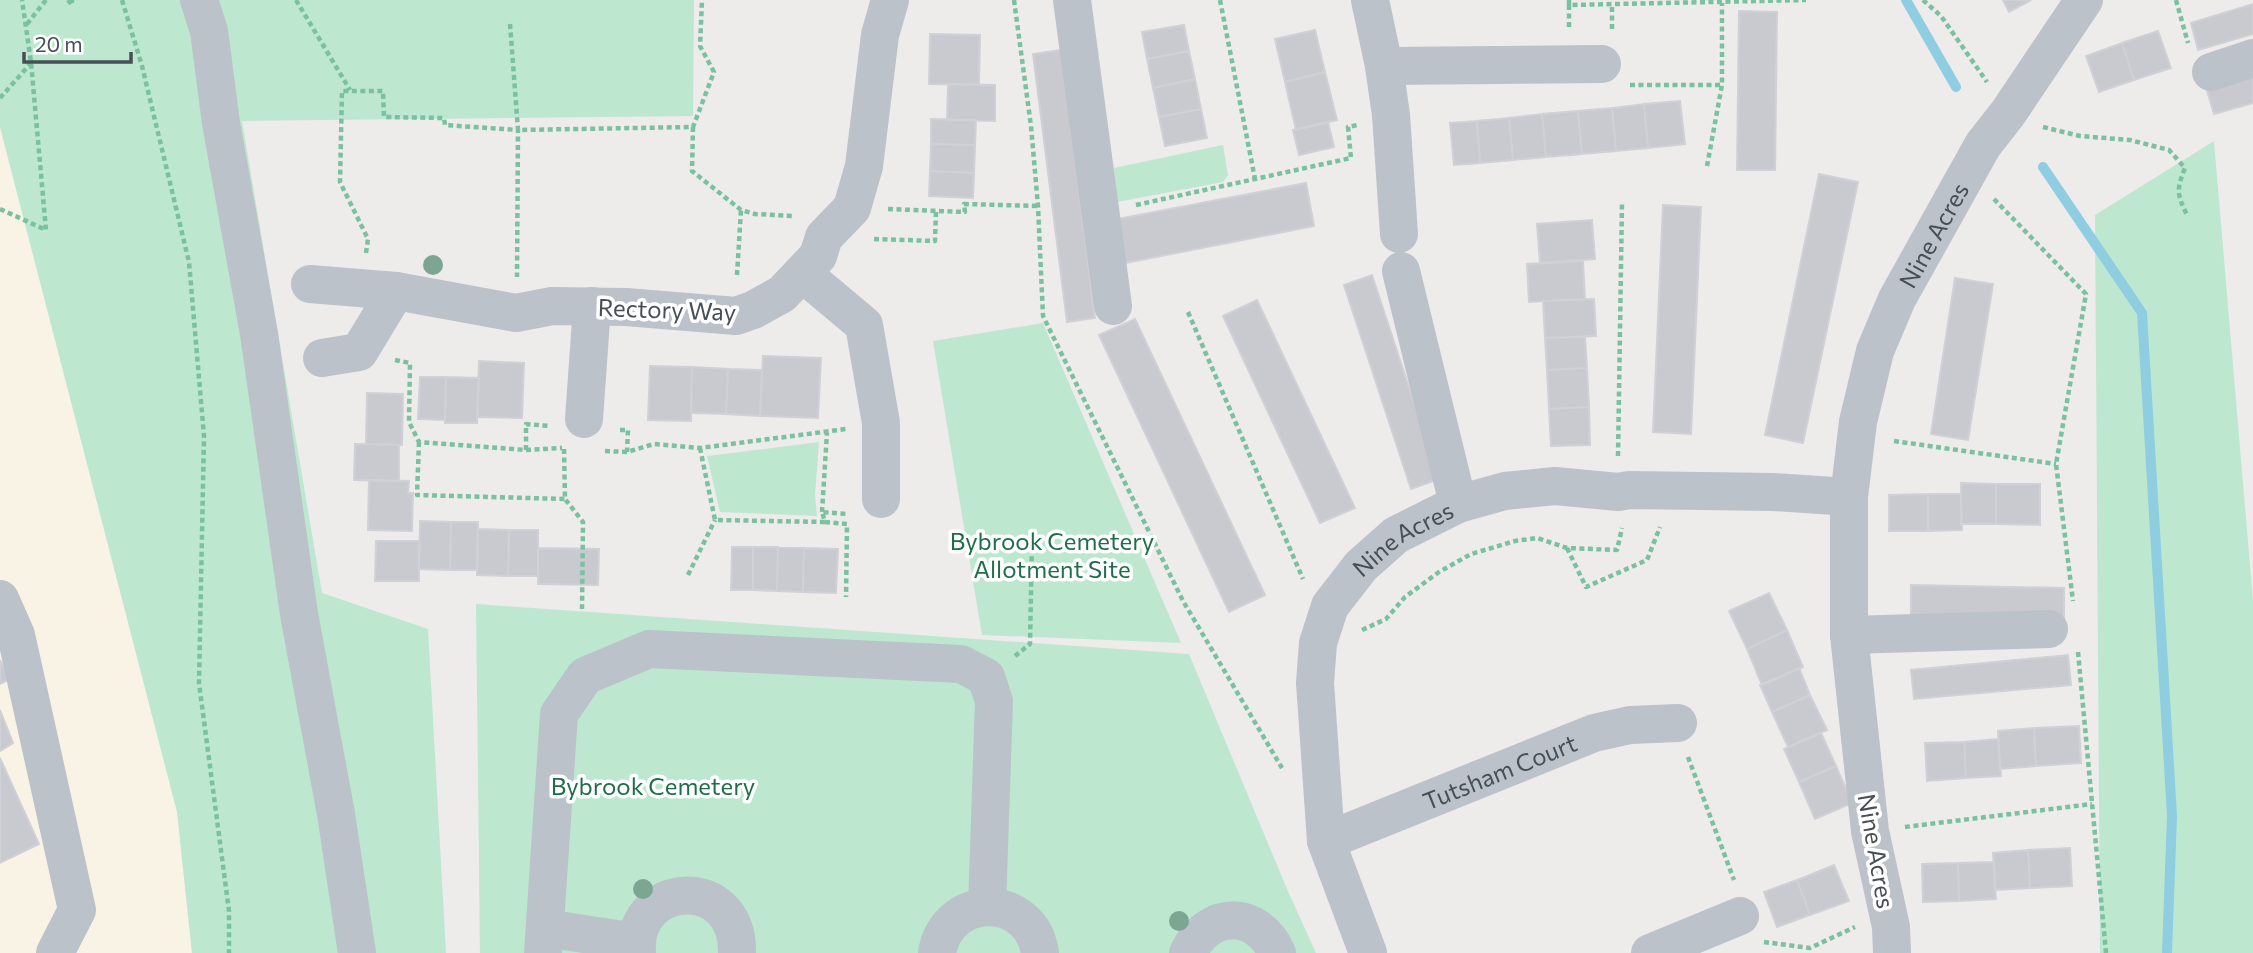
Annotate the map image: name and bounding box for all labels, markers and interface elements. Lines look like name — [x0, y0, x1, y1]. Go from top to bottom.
scale bar — [24, 21, 131, 65]
text: 20 m — [35, 31, 83, 56]
street label: Nine Acres — [1892, 177, 1974, 292]
street label: Rectory Way — [597, 292, 737, 326]
street label: Nine Acres — [1346, 494, 1458, 582]
park label: Bybrook Cemetery Allotment Site — [950, 526, 1154, 583]
street label: Tutsham Court — [1418, 727, 1581, 815]
park label: Bybrook Cemetery — [551, 771, 755, 800]
street label: Nine Acres — [1853, 791, 1901, 911]

